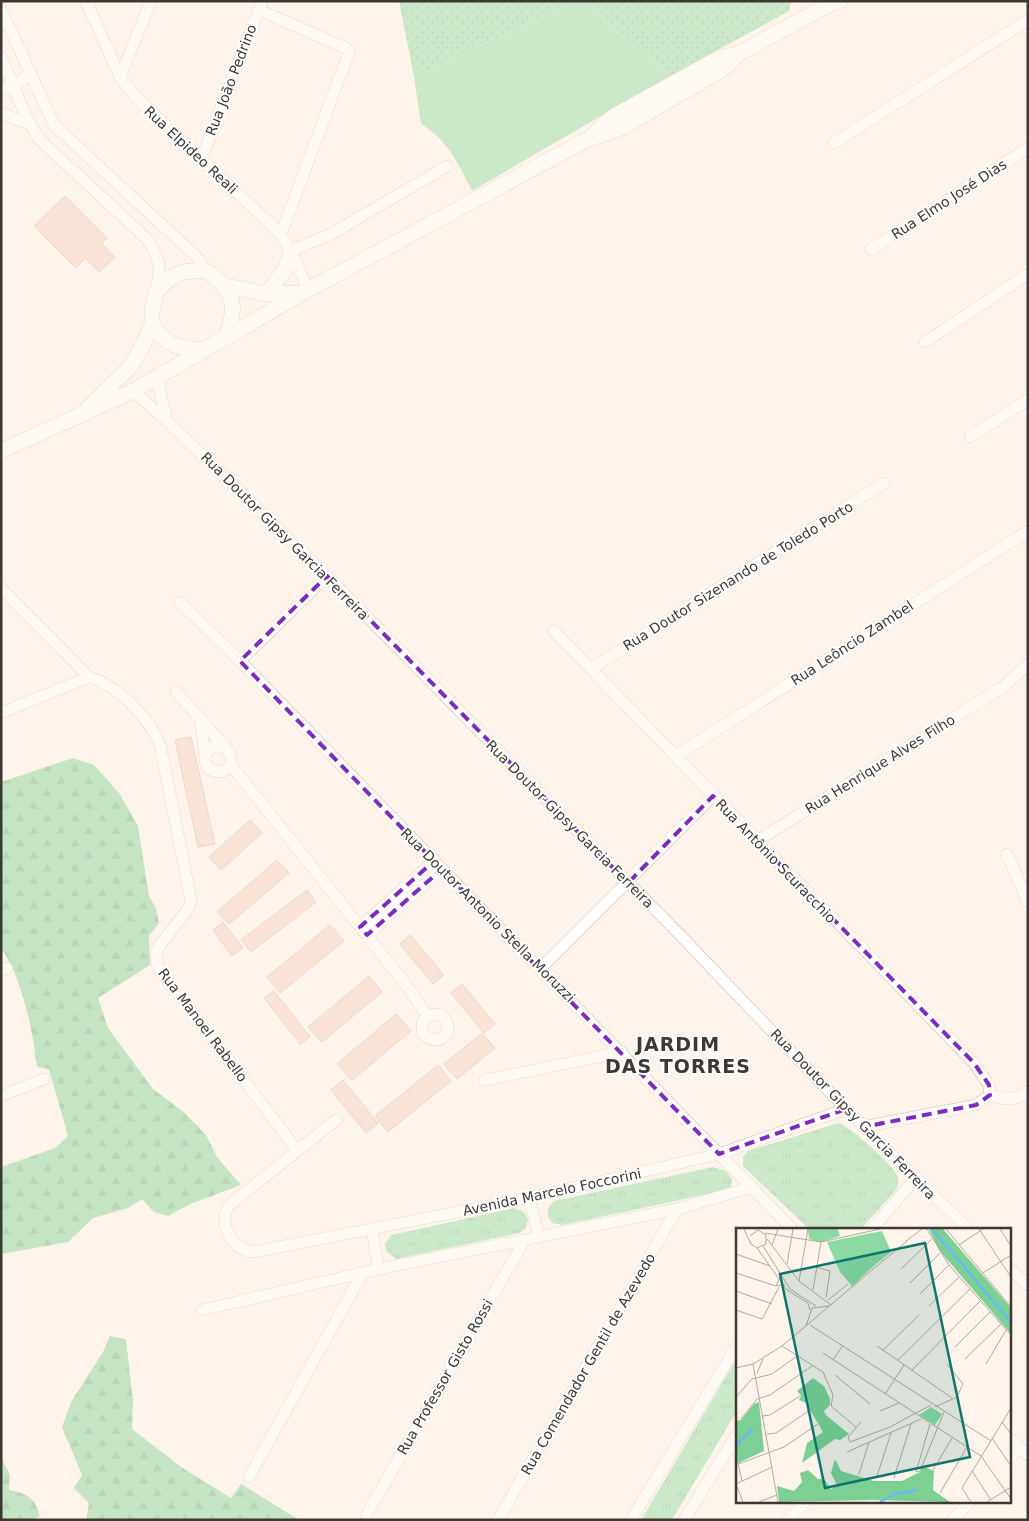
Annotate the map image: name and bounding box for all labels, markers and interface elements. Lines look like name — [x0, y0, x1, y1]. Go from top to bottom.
street label: Rua João Pedrino — [202, 22, 260, 138]
street label: Rua Elpideo Reali — [141, 103, 241, 197]
street label: Rua Elmo José Dias — [888, 156, 1010, 242]
street label: Rua Doutor Gipsy Garcia Ferreira — [198, 449, 372, 623]
street label: Rua Doutor Sizenando de Toledo Porto — [620, 498, 856, 654]
street label: Rua Leôncio Zambel — [788, 598, 916, 688]
street label: Rua Henrique Alves Filho — [802, 711, 958, 817]
street label: Rua Doutor Gipsy Garcia Ferreira — [483, 737, 657, 911]
street label: Rua Antônio Scuracchio — [713, 796, 839, 926]
street label: Rua Doutor Antonio Stella Moruzzi — [398, 825, 578, 1005]
street label: Rua Manoel Rabello — [155, 965, 251, 1085]
street label: Rua Doutor Gipsy Garcia Ferreira — [767, 1026, 939, 1202]
district label: JARDIM DAS TORRES — [605, 1033, 751, 1077]
street label: Avenida Marcelo Foccorini — [461, 1165, 643, 1219]
inset map — [736, 1228, 1012, 1504]
street label: Rua Comendador Gentil de Azevedo — [518, 1250, 658, 1478]
street label: Rua Professor Gisto Rossi — [394, 1296, 496, 1458]

